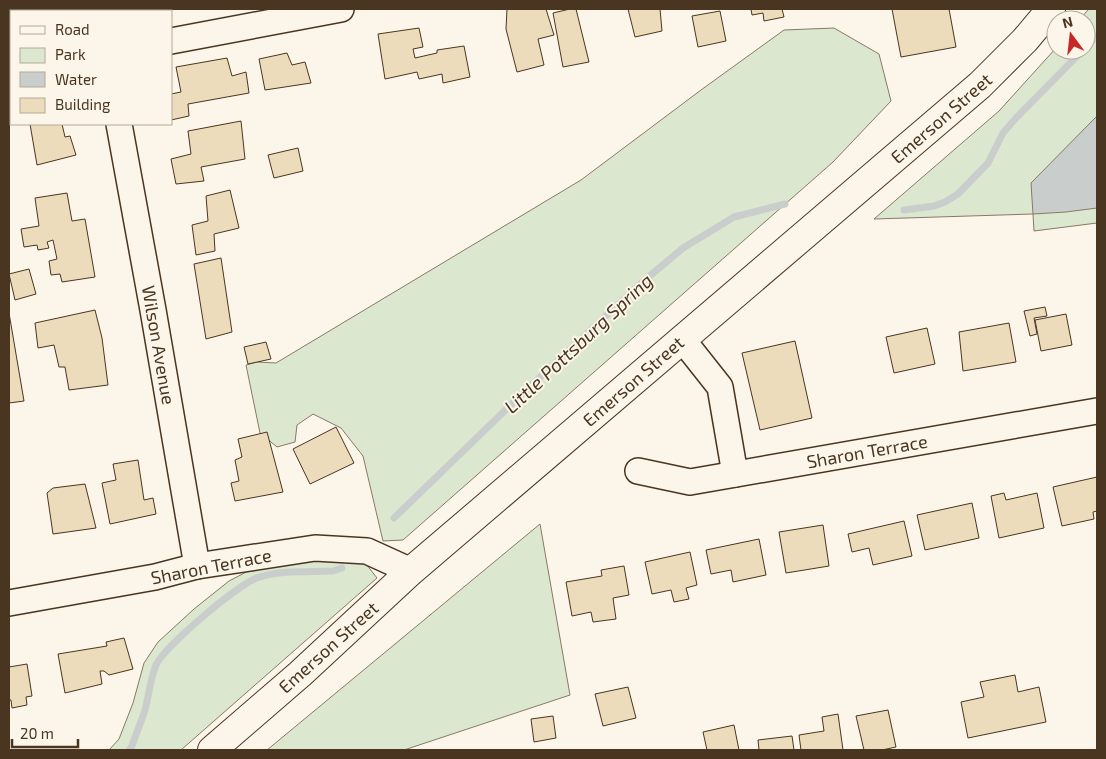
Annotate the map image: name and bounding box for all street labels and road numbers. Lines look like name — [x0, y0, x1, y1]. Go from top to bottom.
street label: Emerson Street — [886, 68, 996, 168]
street label: Wilson Avenue — [138, 284, 180, 406]
street label: Emerson Street — [578, 331, 688, 431]
street label: Sharon Terrace — [805, 430, 929, 472]
street label: Sharon Terrace — [149, 544, 273, 588]
street label: Emerson Street — [274, 596, 383, 698]

